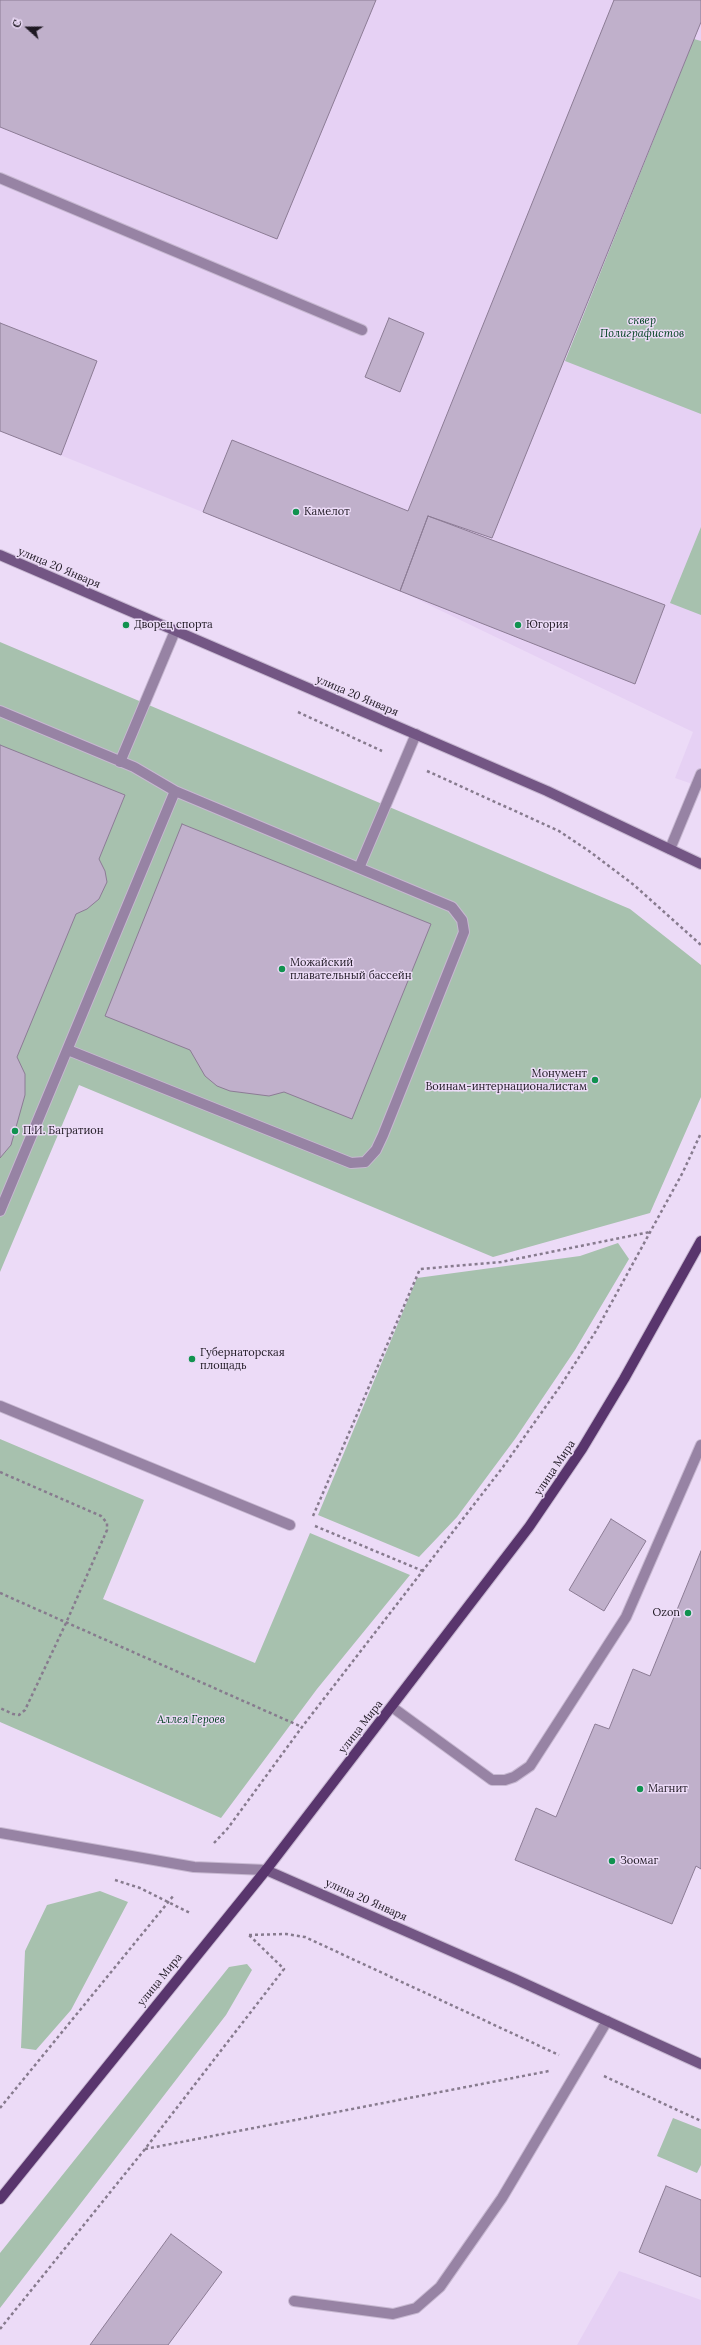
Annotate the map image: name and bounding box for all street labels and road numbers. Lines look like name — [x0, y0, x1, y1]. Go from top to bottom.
street label: улица 20 Января — [16, 545, 102, 591]
street label: улица 20 Января — [314, 673, 400, 719]
street label: улица Мира — [532, 1438, 578, 1498]
street label: улица Мира — [336, 1698, 386, 1756]
street label: улица 20 Января — [323, 1876, 409, 1924]
street label: улица Мира — [135, 1951, 185, 2009]

